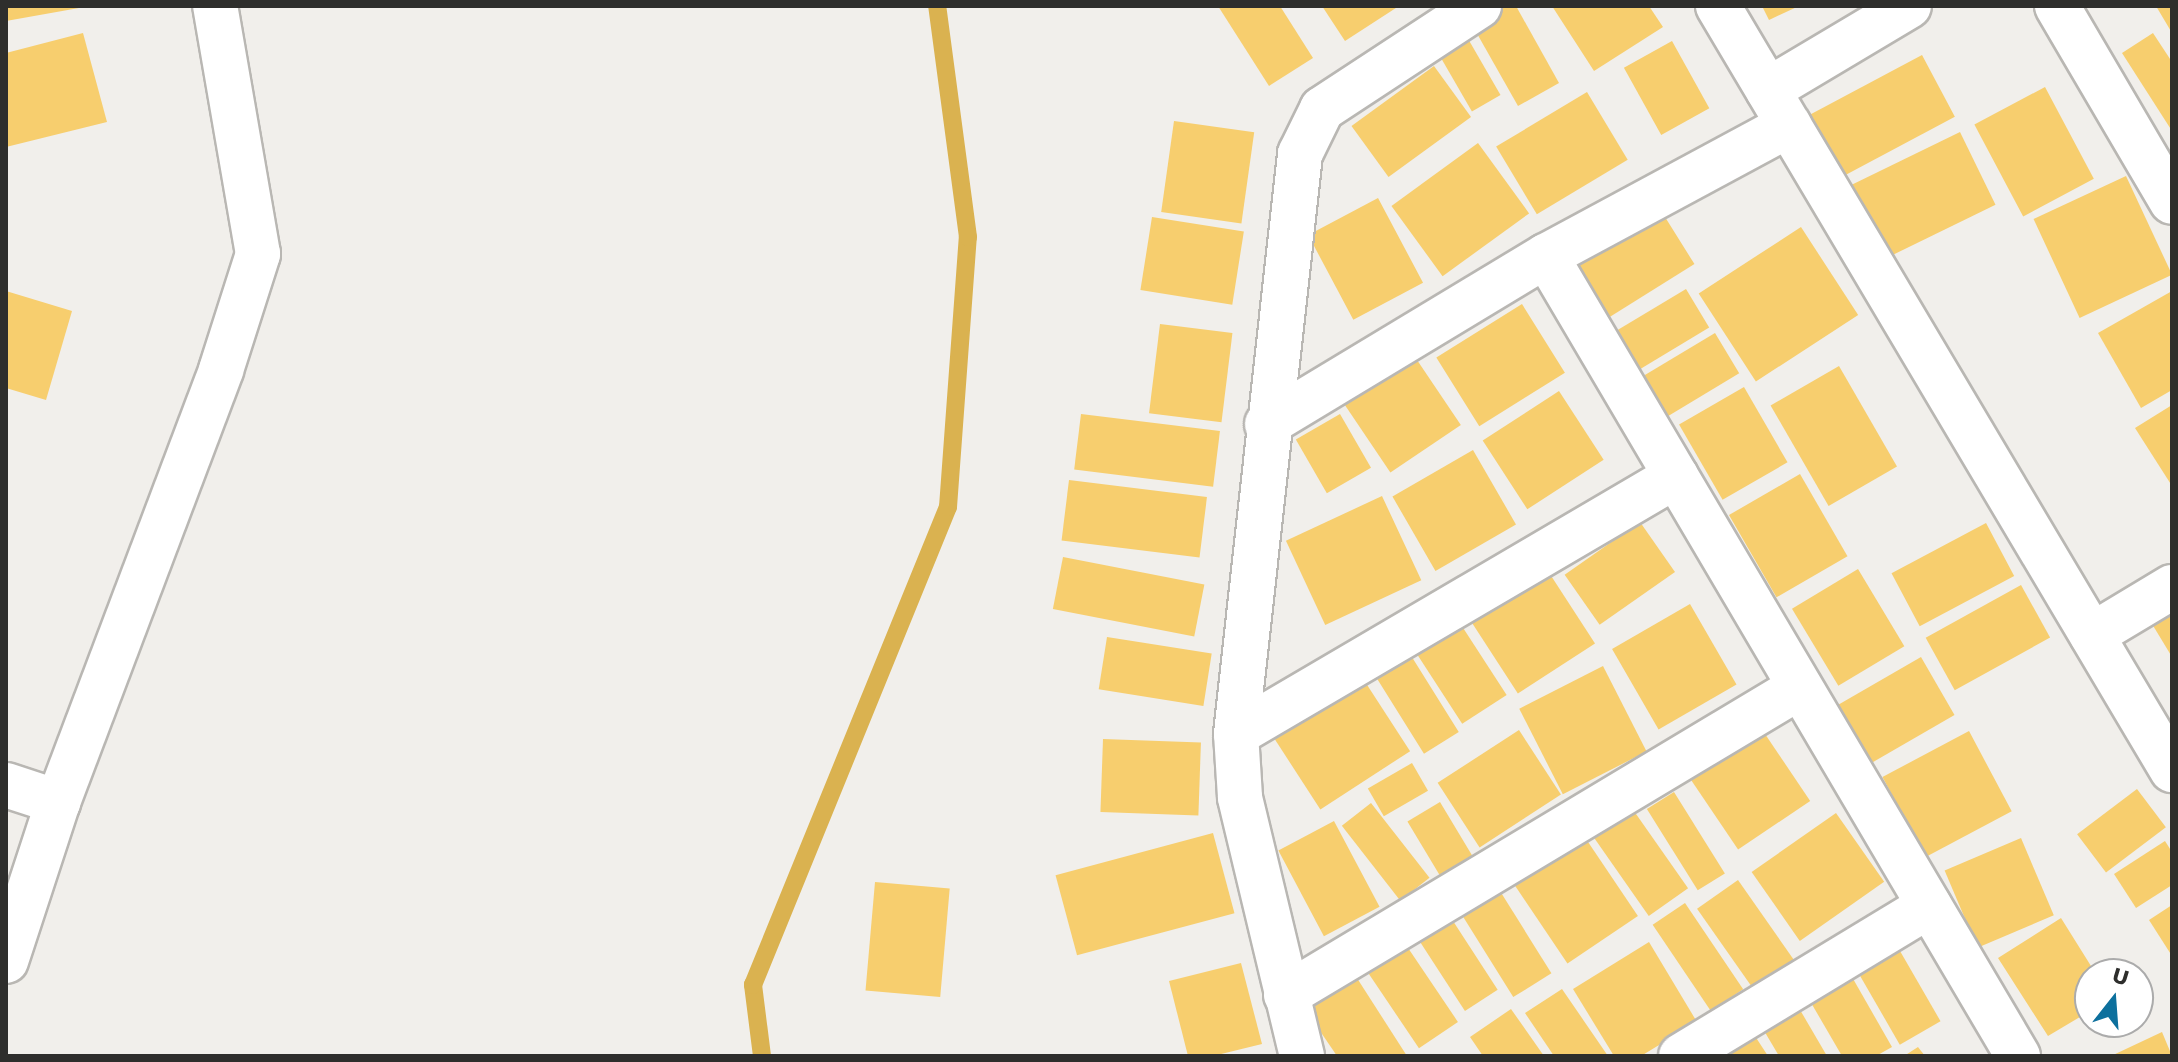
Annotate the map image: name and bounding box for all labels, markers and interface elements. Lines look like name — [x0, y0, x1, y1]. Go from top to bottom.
north arrow — [2074, 958, 2154, 1038]
text: U — [2109, 962, 2132, 991]

